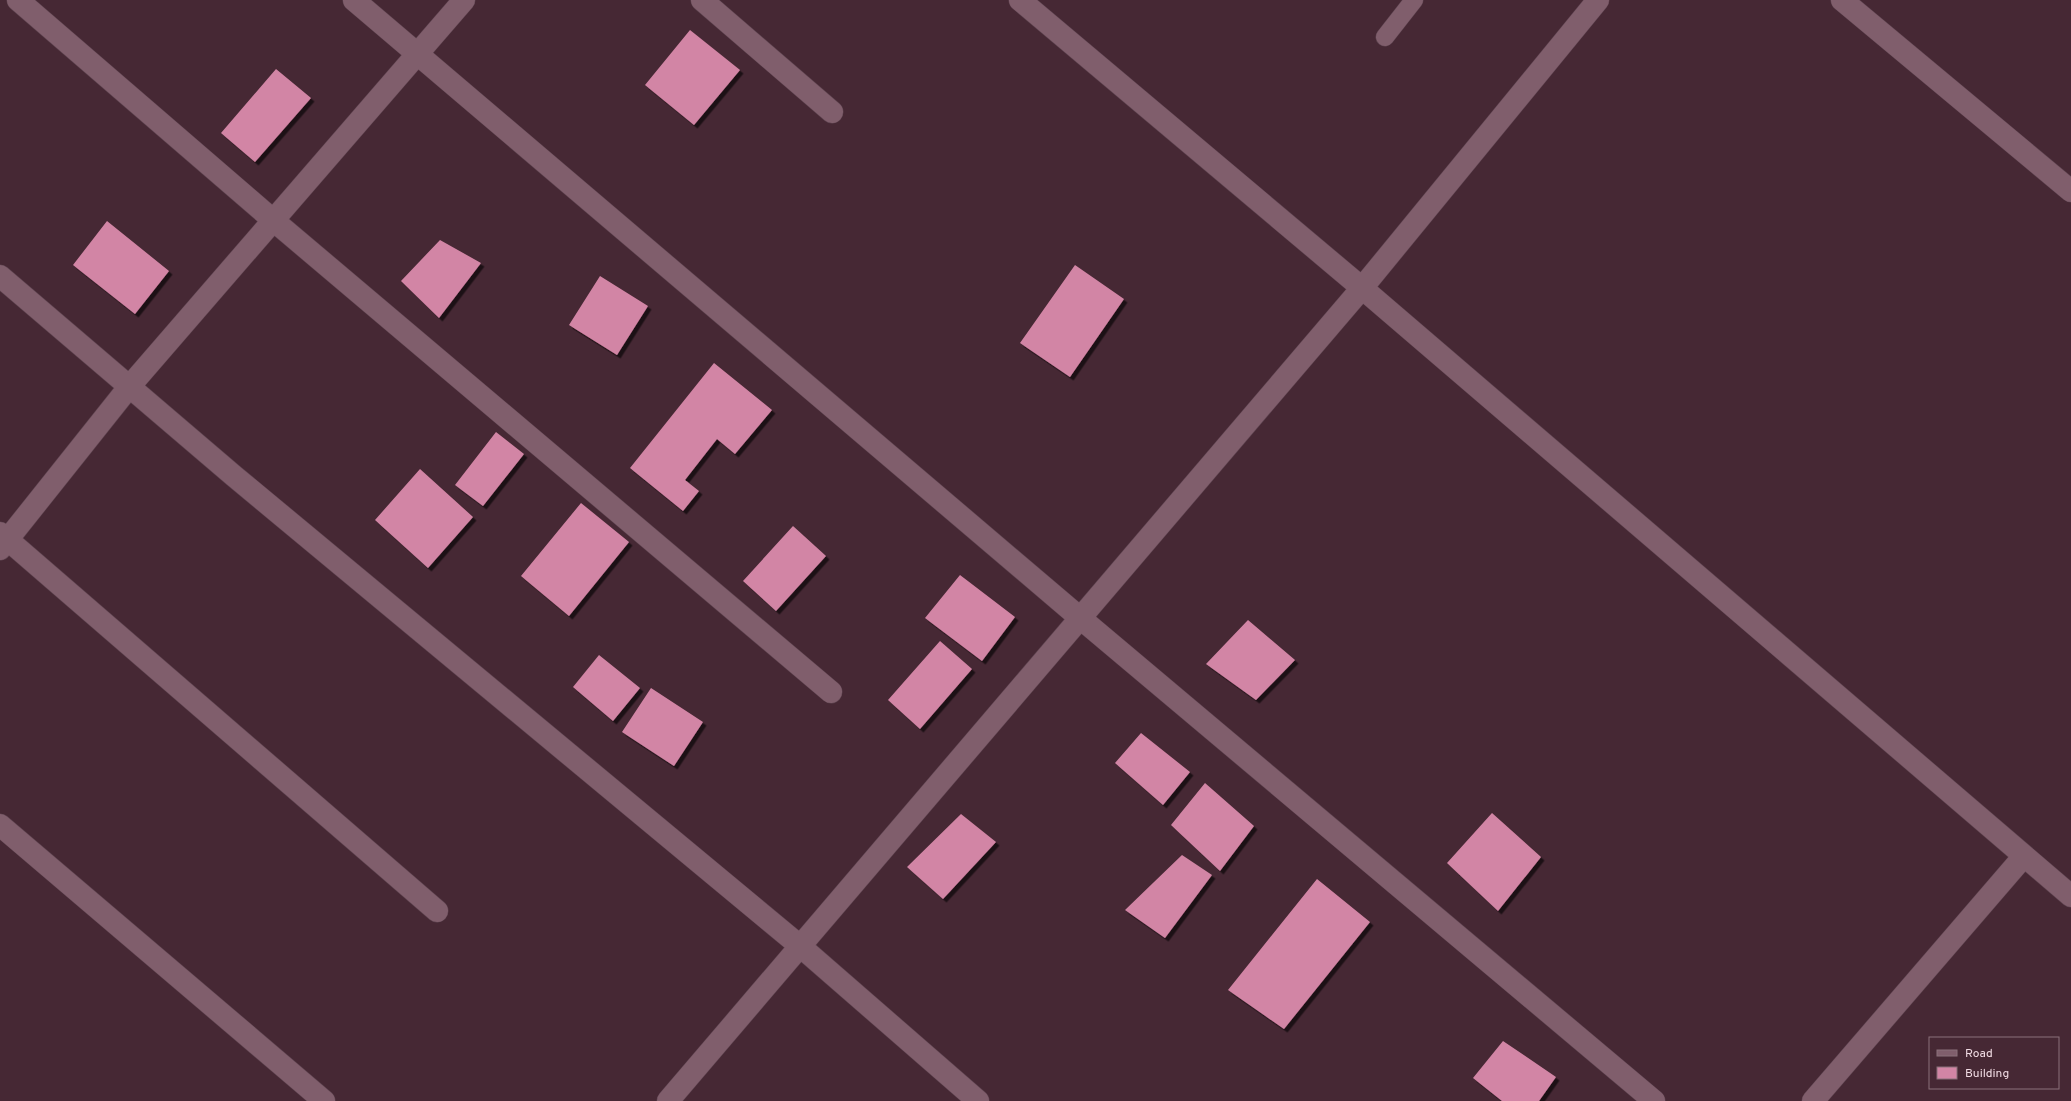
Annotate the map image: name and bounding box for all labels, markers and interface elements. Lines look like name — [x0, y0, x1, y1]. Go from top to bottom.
legend — [1929, 1037, 2059, 1089]
text: Road — [1965, 1046, 1993, 1062]
text: Building — [1965, 1066, 2009, 1082]

